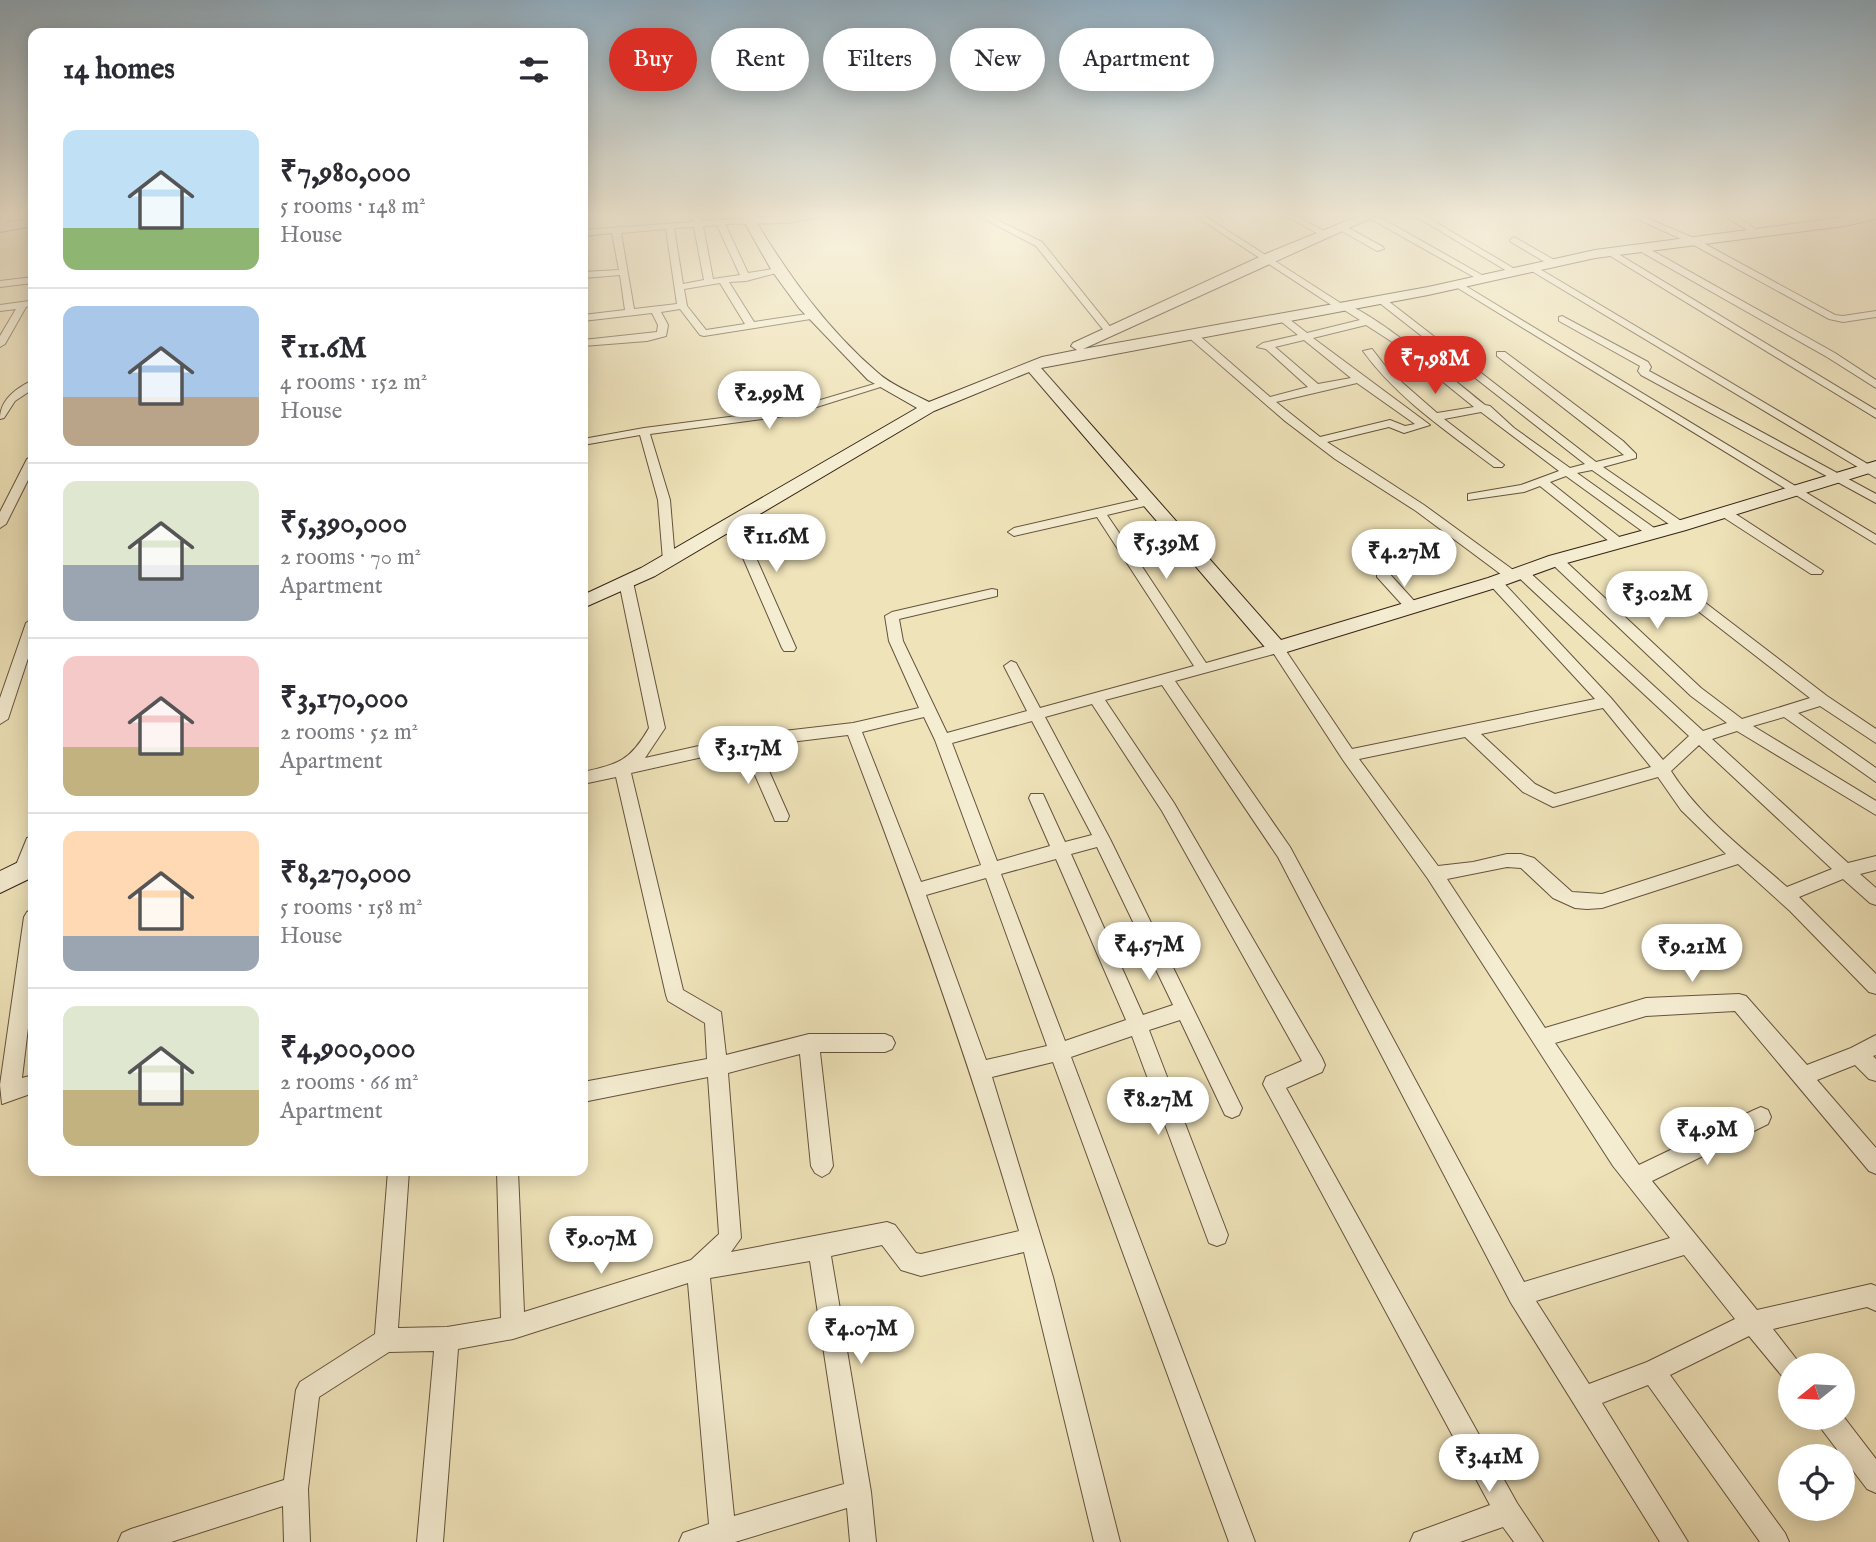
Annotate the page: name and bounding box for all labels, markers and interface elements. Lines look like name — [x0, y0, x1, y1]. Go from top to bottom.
chip: Buy — [609, 28, 697, 91]
chip: Rent — [711, 28, 809, 91]
chip: Filters — [823, 28, 936, 91]
chip: New — [950, 28, 1045, 91]
chip: Apartment — [1059, 28, 1214, 91]
text: 14 homes — [63, 51, 175, 89]
icon: filters — [515, 51, 553, 89]
text: ₹7,980,000 — [280, 154, 411, 192]
icon: home — [119, 158, 203, 242]
text: 5 rooms · 148 m² — [280, 192, 426, 221]
text: House — [280, 221, 342, 250]
text: ₹11.6M — [280, 330, 367, 368]
icon: home — [119, 334, 203, 418]
pin: ₹7.98M — [1378, 336, 1492, 396]
text: ₹7.98M — [1400, 344, 1470, 373]
text: 4 rooms · 152 m² — [280, 368, 427, 397]
pin: ₹2.99M — [712, 372, 826, 431]
text: ₹2.99M — [734, 379, 804, 408]
text: House — [280, 397, 342, 426]
text: ₹5,390,000 — [280, 505, 407, 543]
icon: home — [119, 509, 203, 593]
pin: ₹11.6M — [719, 514, 833, 574]
text: ₹11.6M — [743, 522, 809, 551]
pin: ₹5.39M — [1109, 522, 1223, 581]
text: ₹5.39M — [1133, 529, 1199, 558]
pin: ₹4.27M — [1347, 530, 1461, 589]
text: ₹4.27M — [1368, 537, 1440, 566]
text: 2 rooms · 70 m² — [280, 543, 421, 572]
text: Apartment — [280, 572, 383, 601]
pin: ₹3.02M — [1600, 572, 1714, 631]
text: ₹3.02M — [1622, 579, 1692, 608]
text: ₹3,170,000 — [280, 680, 409, 718]
icon: home — [119, 684, 203, 768]
text: 2 rooms · 52 m² — [280, 718, 418, 747]
pin: ₹3.17M — [691, 726, 805, 786]
text: ₹3.17M — [714, 734, 782, 763]
text: Apartment — [280, 747, 383, 776]
text: ₹8,270,000 — [280, 855, 412, 893]
icon: home — [119, 859, 203, 943]
text: 5 rooms · 158 m² — [280, 893, 423, 922]
text: House — [280, 922, 342, 951]
pin: ₹4.57M — [1092, 922, 1206, 982]
pin: ₹9.21M — [1635, 925, 1749, 984]
text: ₹4.57M — [1114, 930, 1184, 959]
text: ₹9.21M — [1657, 932, 1727, 961]
text: ₹4,900,000 — [280, 1030, 415, 1068]
icon: home — [119, 1034, 203, 1118]
text: 2 rooms · 66 m² — [280, 1068, 419, 1097]
pin: ₹8.27M — [1101, 1078, 1215, 1137]
text: ₹8.27M — [1123, 1085, 1193, 1114]
text: Apartment — [280, 1097, 383, 1126]
pin: ₹4.9M — [1658, 1108, 1756, 1167]
text: ₹4.9M — [1676, 1115, 1738, 1144]
pin: ₹9.07M — [544, 1216, 658, 1276]
text: ₹9.07M — [565, 1224, 637, 1253]
pin: ₹4.07M — [804, 1306, 918, 1366]
text: ₹4.07M — [824, 1314, 898, 1343]
north arrow — [1778, 1353, 1855, 1430]
map controls — [1778, 1353, 1855, 1521]
pin: ₹3.41M — [1432, 1434, 1546, 1494]
text: ₹3.41M — [1455, 1442, 1523, 1471]
button: locate — [1778, 1444, 1855, 1521]

